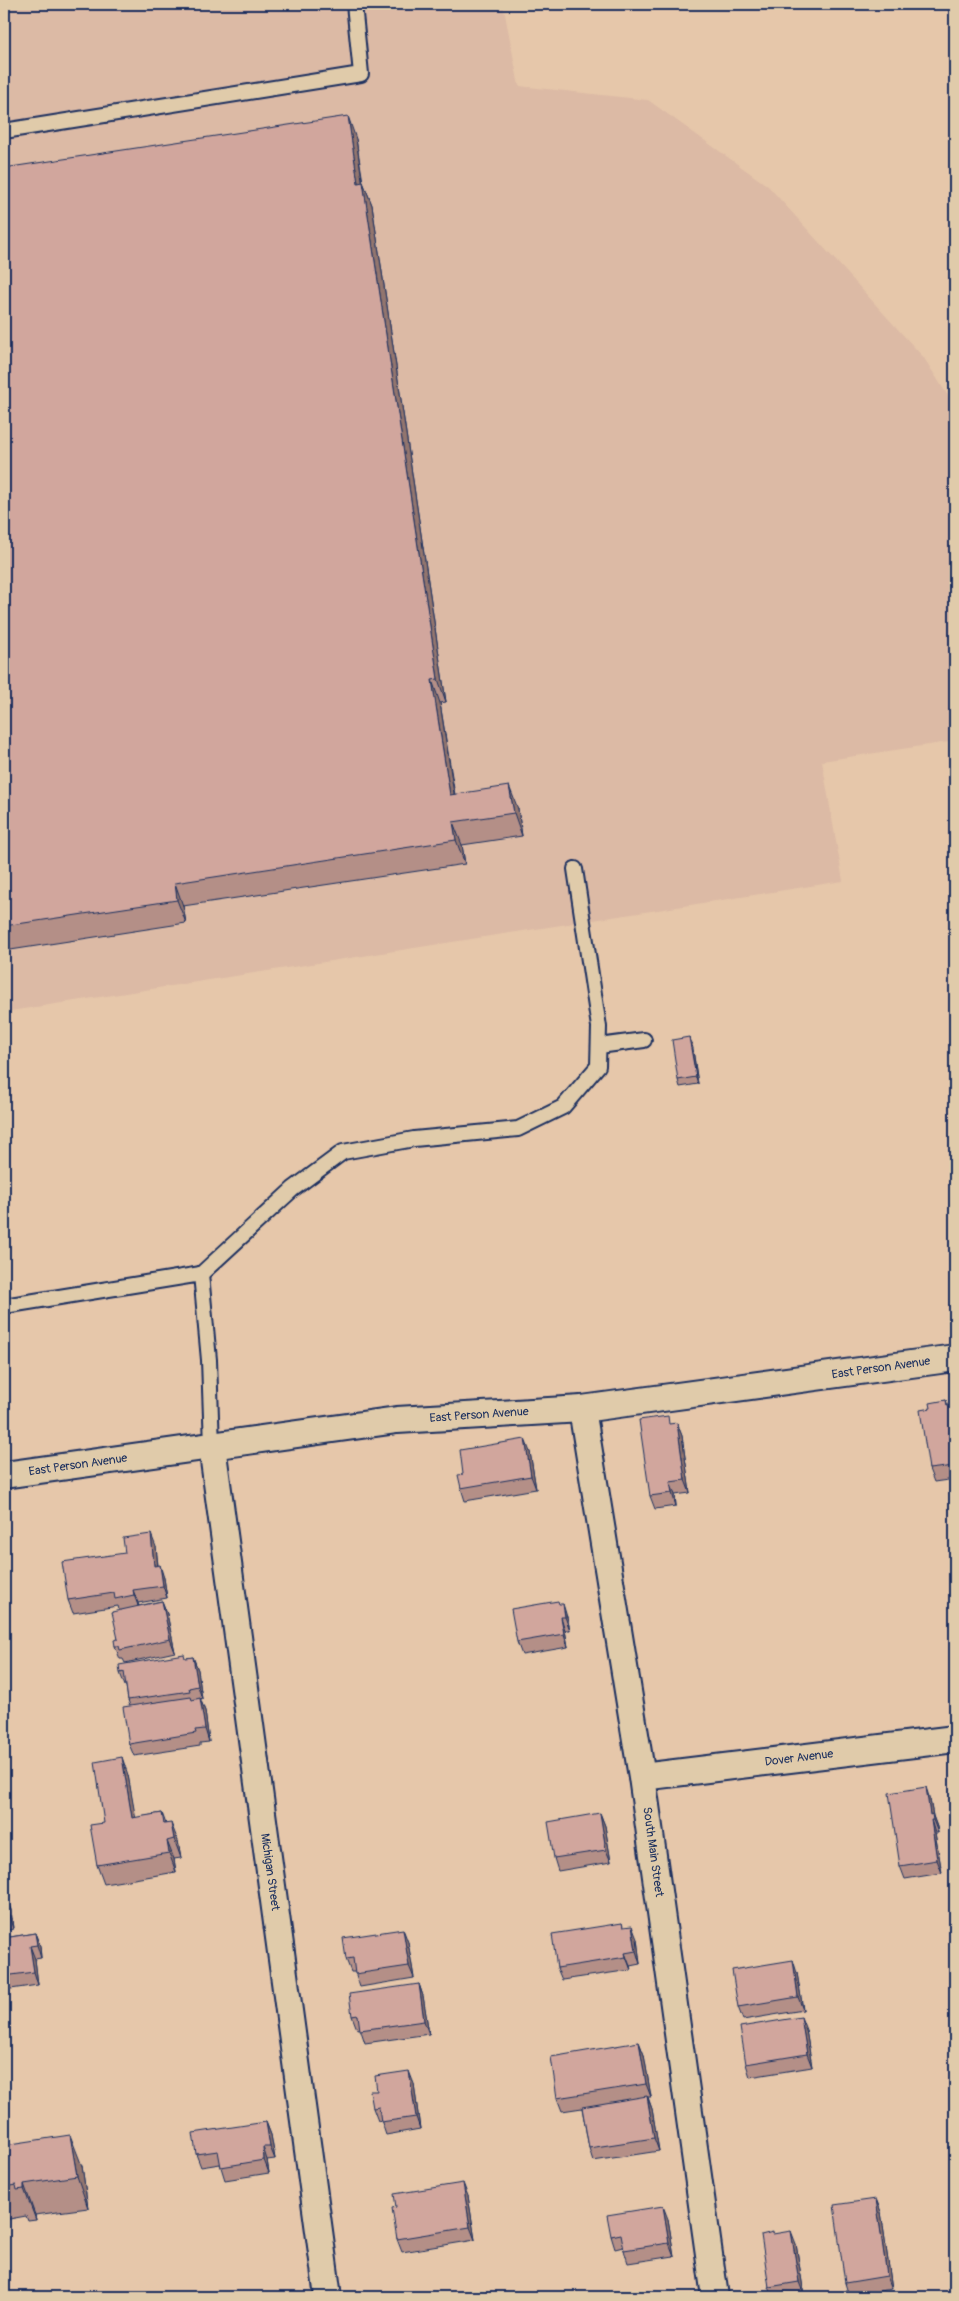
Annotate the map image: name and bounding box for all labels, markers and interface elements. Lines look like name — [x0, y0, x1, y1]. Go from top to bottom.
street label: East Person Avenue — [831, 1354, 931, 1382]
street label: East Person Avenue — [429, 1404, 529, 1426]
street label: East Person Avenue — [28, 1451, 128, 1479]
street label: Dover Avenue — [764, 1746, 834, 1770]
street label: South Main Street — [639, 1806, 667, 1898]
street label: Michigan Street — [257, 1832, 283, 1912]

